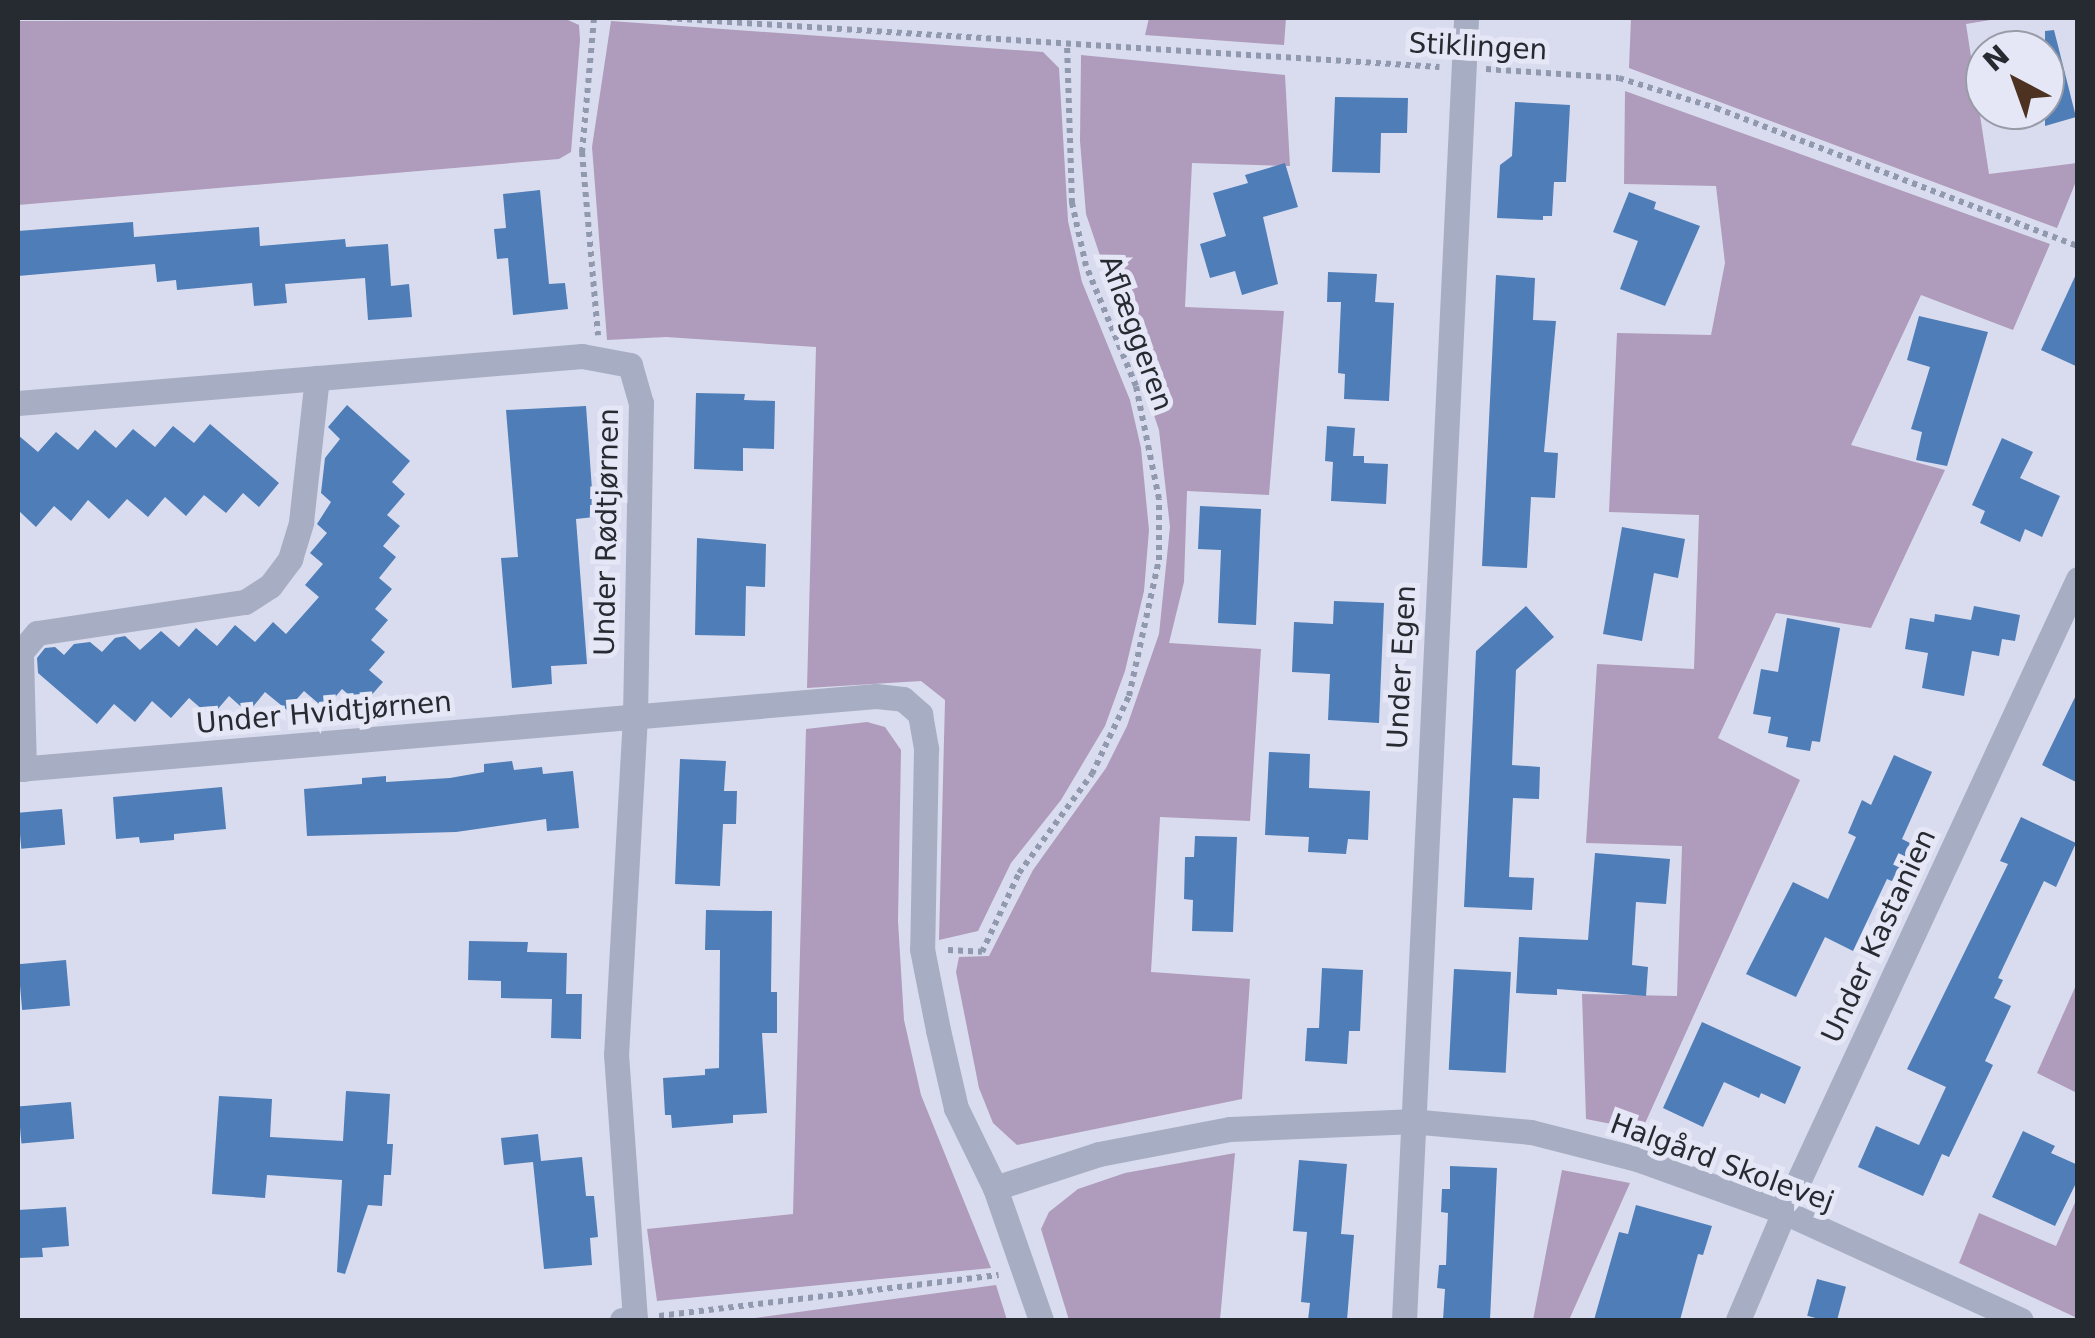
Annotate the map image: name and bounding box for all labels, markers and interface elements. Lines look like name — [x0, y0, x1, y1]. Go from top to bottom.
street label: Stiklingen — [1408, 27, 1548, 67]
north arrow — [1965, 30, 2065, 130]
text: N — [1977, 38, 2016, 79]
street label: Aflæggeren — [1092, 251, 1180, 415]
street label: Under Rødtjørnen — [588, 408, 626, 656]
street label: Under Egen — [1381, 584, 1423, 750]
street label: Under Hvidtjørnen — [195, 685, 453, 741]
street label: Under Kastanien — [1815, 824, 1943, 1048]
street label: Halgård Skolevej — [1606, 1107, 1838, 1219]

